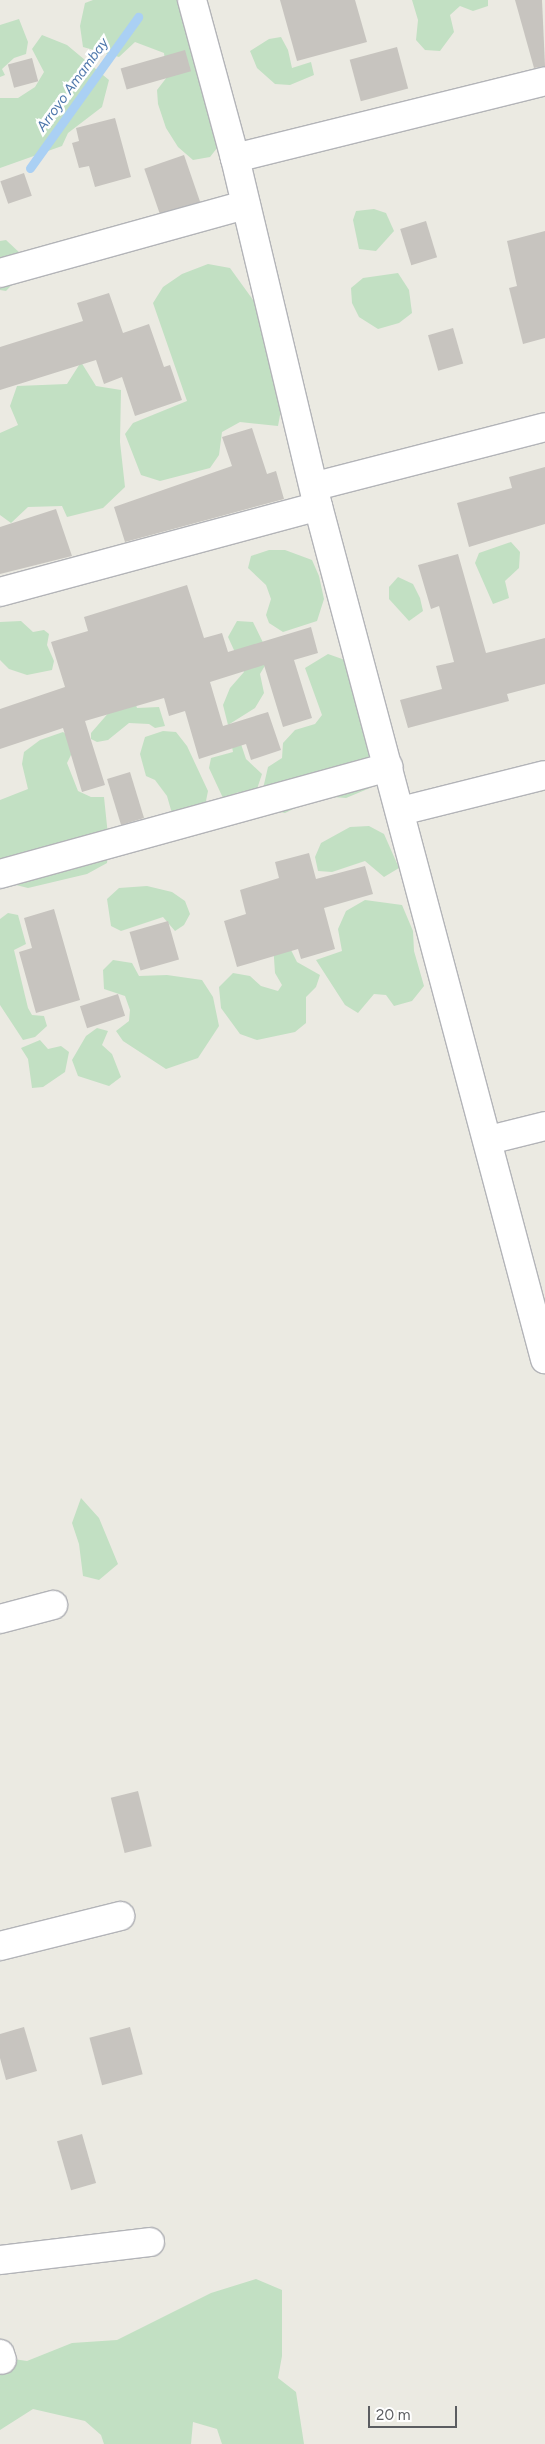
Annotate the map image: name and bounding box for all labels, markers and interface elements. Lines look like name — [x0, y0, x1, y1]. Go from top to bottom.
water label: Arroyo Amambay — [34, 35, 112, 135]
scale bar — [370, 2396, 459, 2428]
text: 20 m — [376, 2406, 410, 2424]

